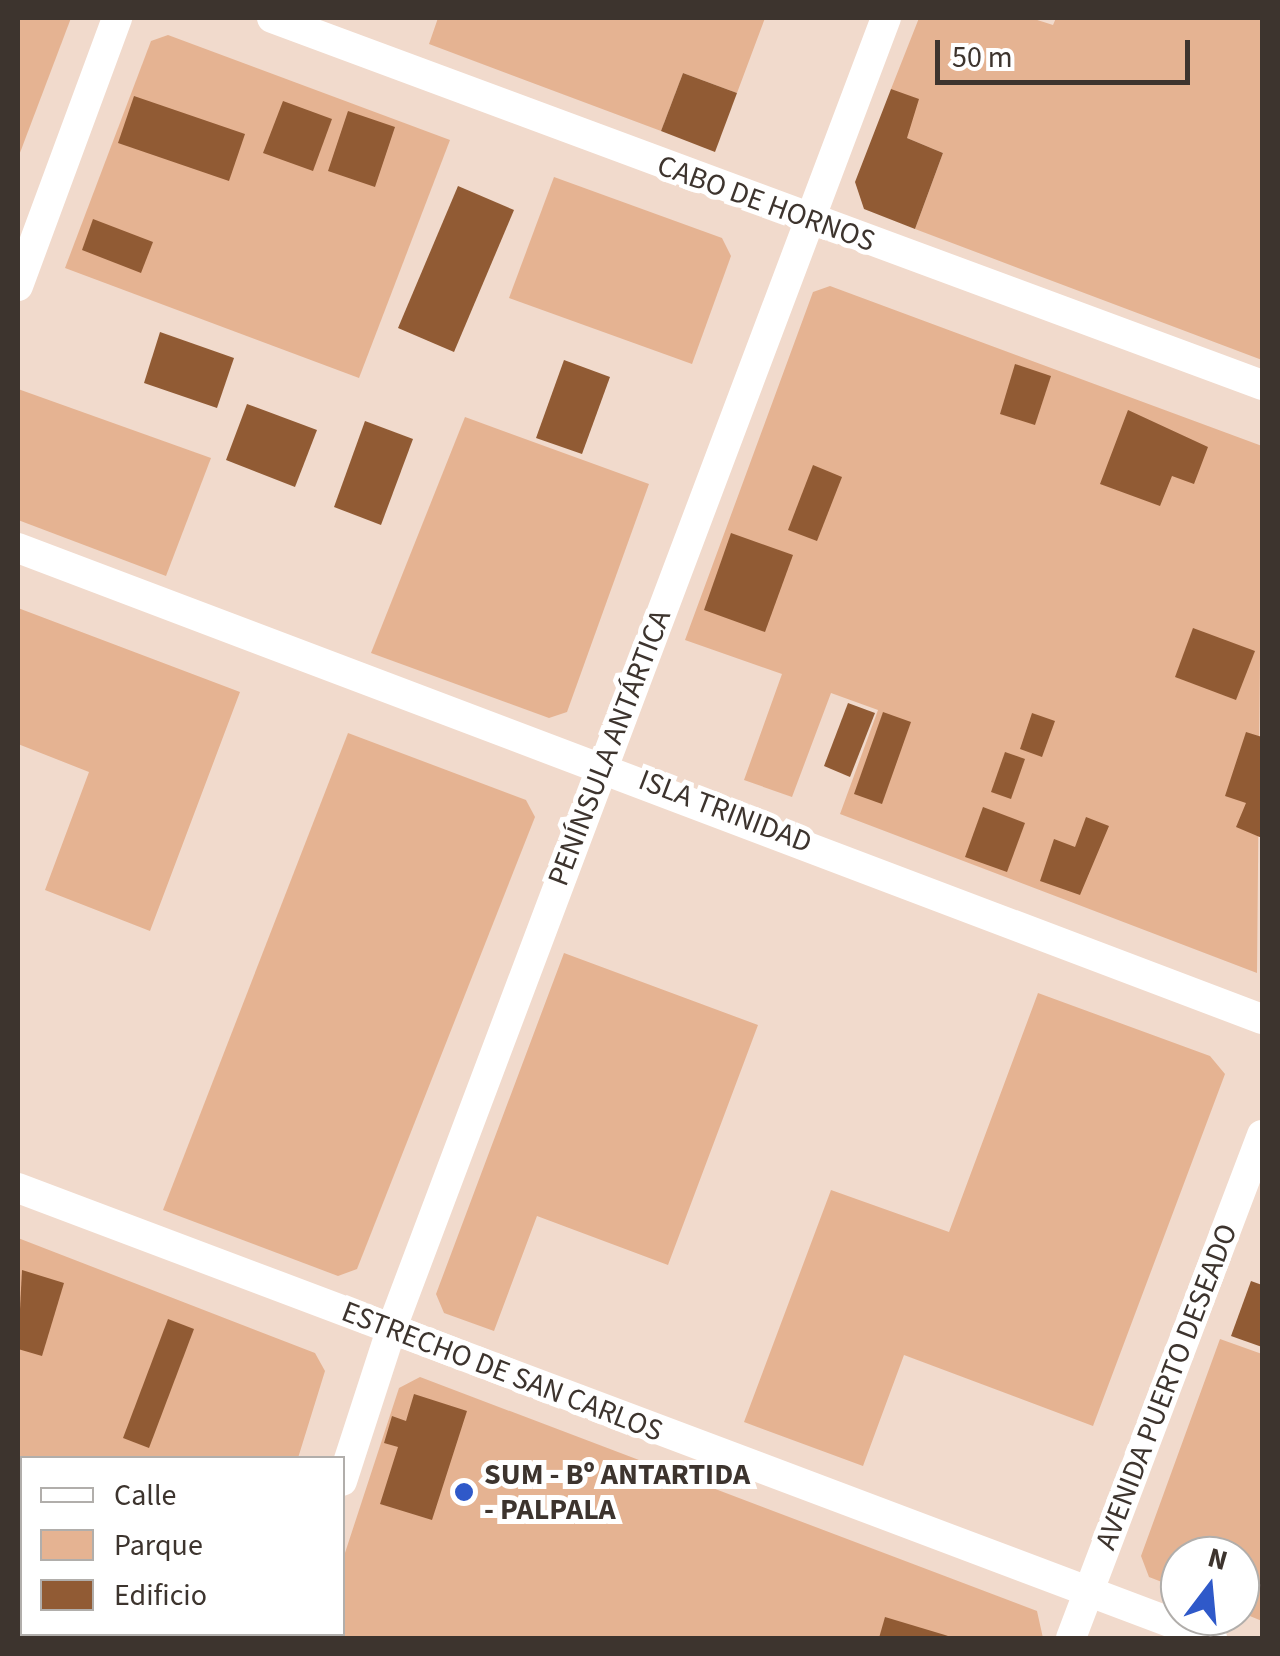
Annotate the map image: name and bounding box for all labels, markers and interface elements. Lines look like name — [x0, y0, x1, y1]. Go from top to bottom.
scale bar — [940, 20, 1195, 82]
text: 50 m — [952, 36, 1013, 79]
street label: CABO DE HORNOS — [652, 148, 880, 260]
street label: PENÍNSULA ANTÁRTICA — [541, 605, 679, 891]
street label: ISLA TRINIDAD — [634, 763, 816, 861]
street label: AVENIDA PUERTO DESEADO — [1088, 1219, 1246, 1555]
street label: ESTRECHO DE SAN CARLOS — [336, 1294, 668, 1450]
legend — [20, 1456, 345, 1636]
place label: SUM - Bº ANTARTIDA - PALPALA — [484, 1457, 750, 1528]
text: Calle — [114, 1474, 176, 1517]
marker: SUM - Bº ANTARTIDA - PALPALA — [453, 1481, 475, 1503]
text: Parque — [114, 1524, 203, 1567]
north arrow — [1160, 1536, 1260, 1636]
text: N — [1203, 1537, 1232, 1581]
text: Edificio — [114, 1574, 207, 1617]

